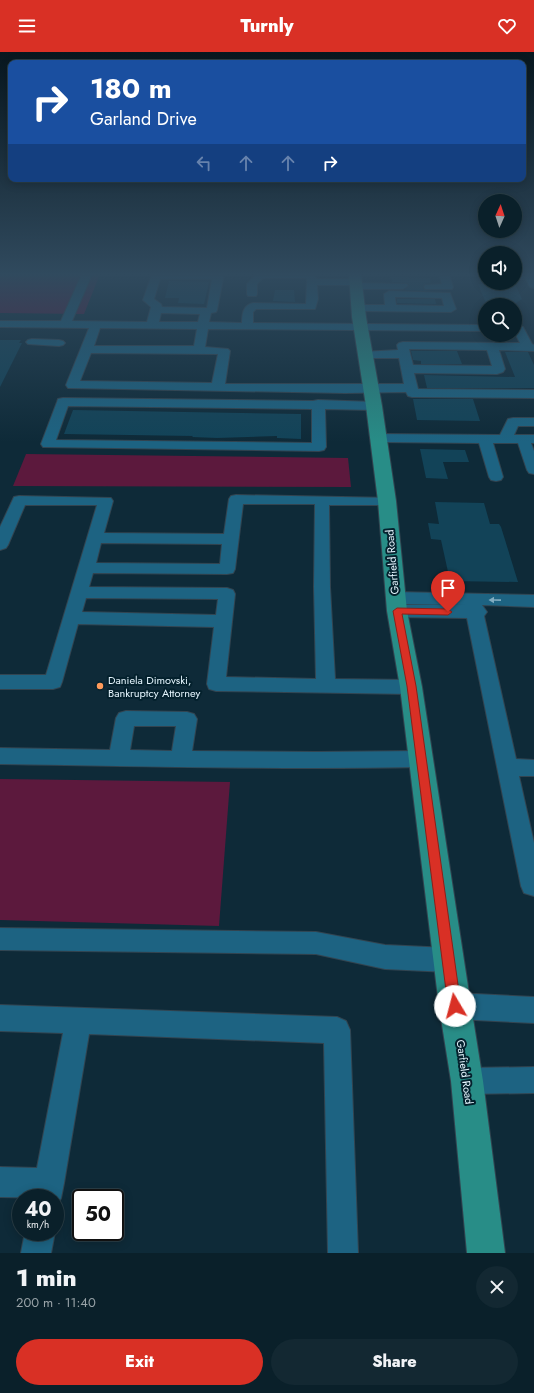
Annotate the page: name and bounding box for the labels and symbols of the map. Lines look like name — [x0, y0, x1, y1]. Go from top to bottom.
north arrow — [478, 194, 522, 238]
street label: Garfield Road — [381, 529, 403, 595]
pin — [431, 571, 465, 612]
one-way arrow — [488, 597, 501, 603]
place label: Daniela Dimovski, Bankruptcy Attorney — [108, 672, 200, 701]
marker: Daniela Dimovski, Bankruptcy Attorney — [95, 681, 105, 691]
position arrow — [434, 985, 476, 1027]
street label: Garfield Road — [453, 1039, 477, 1105]
speed limit sign: 50 — [72, 1189, 124, 1241]

